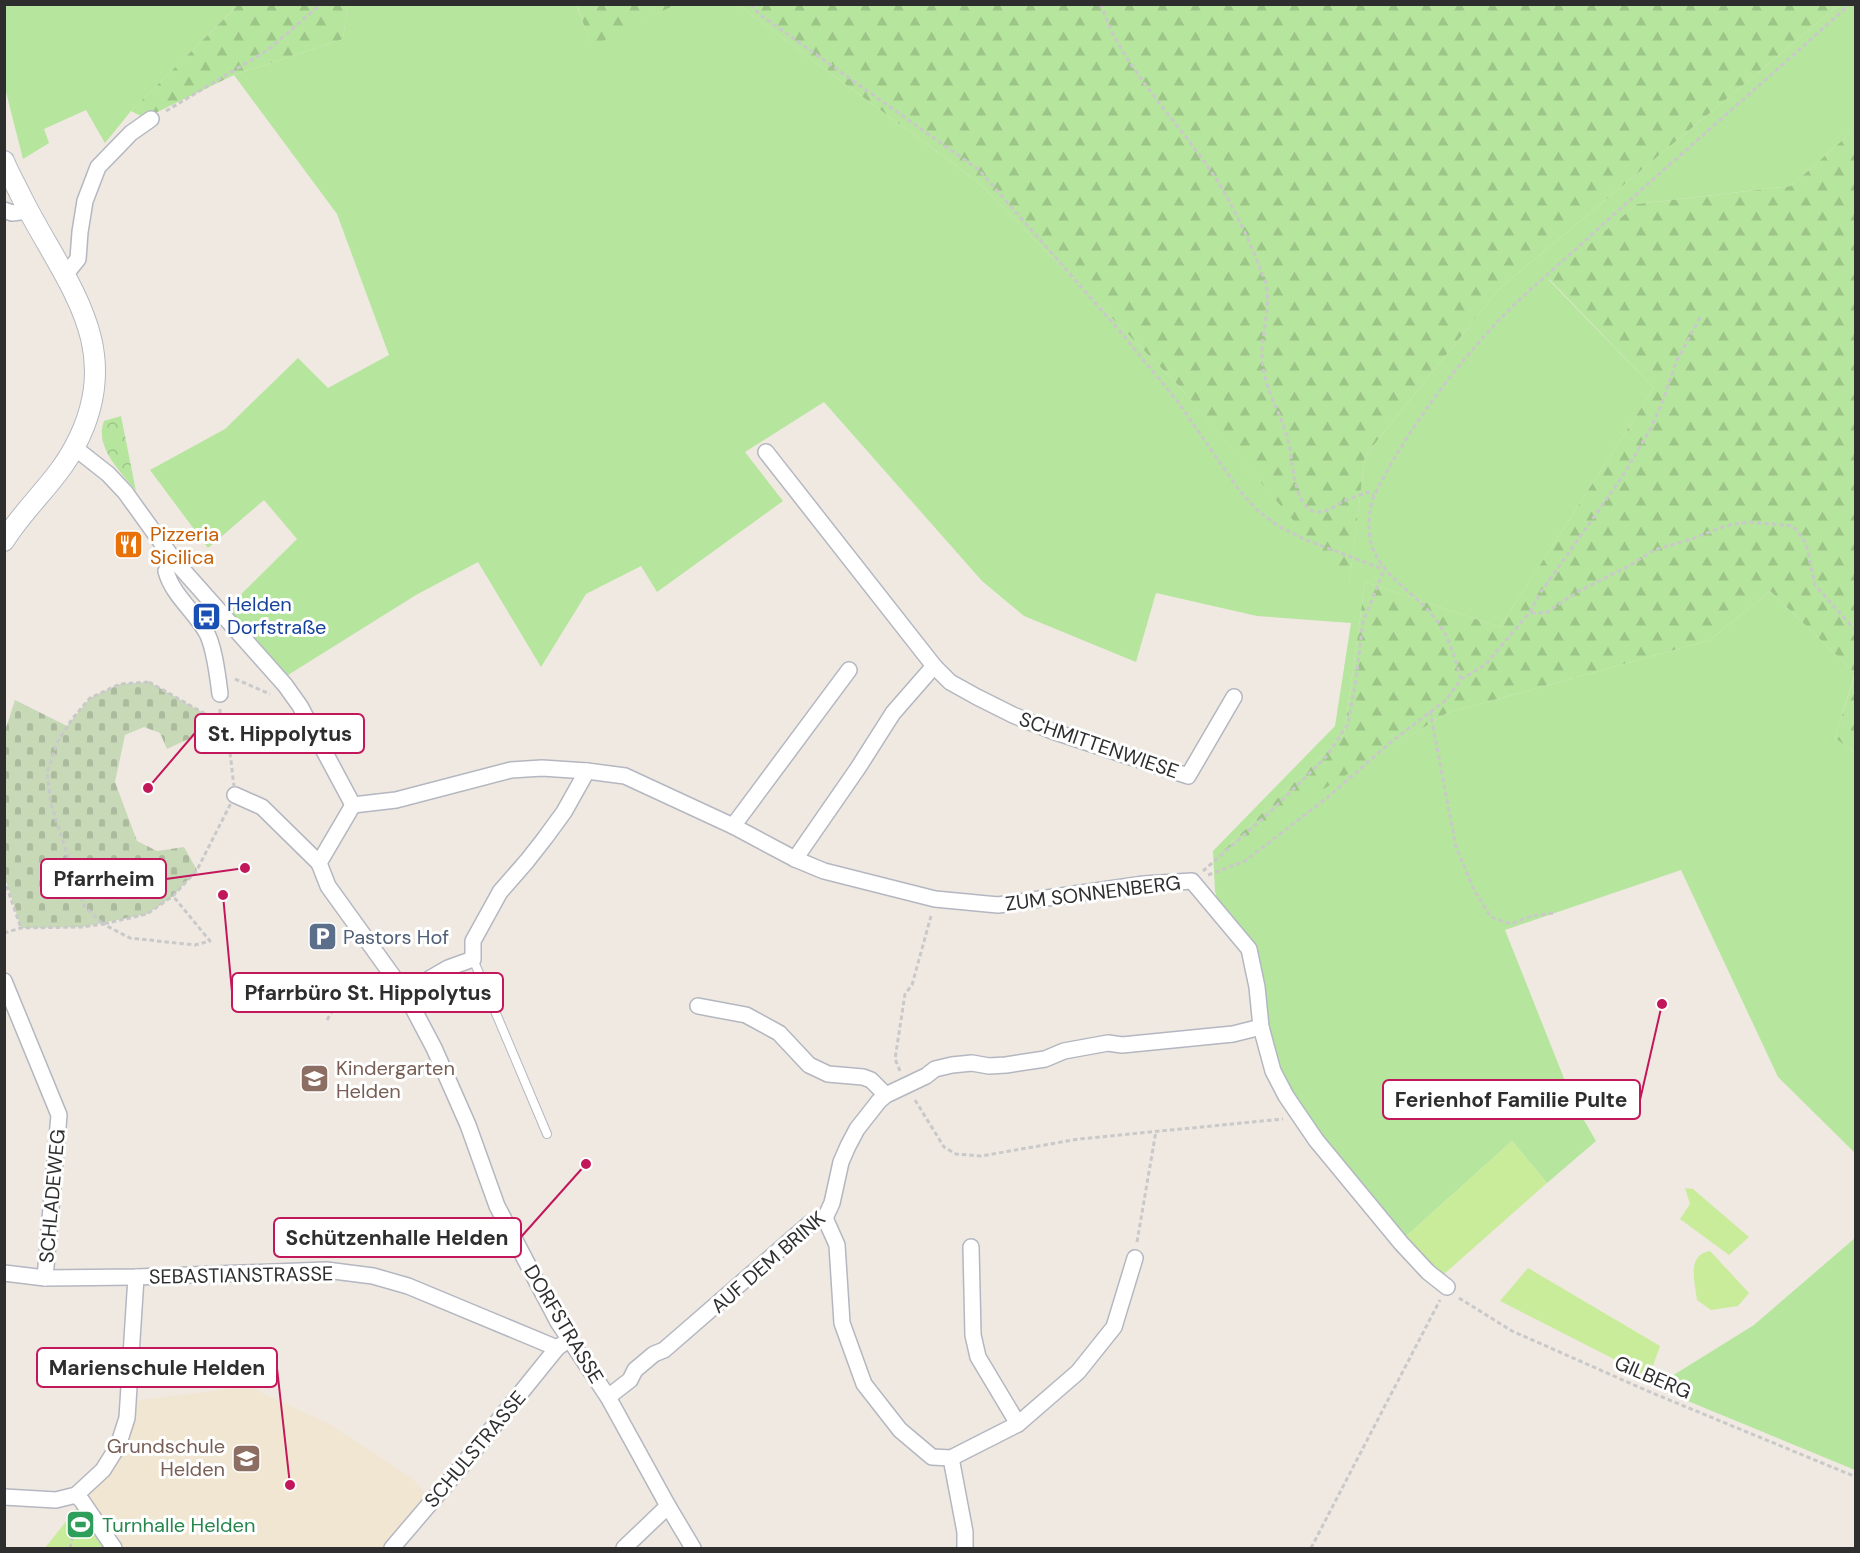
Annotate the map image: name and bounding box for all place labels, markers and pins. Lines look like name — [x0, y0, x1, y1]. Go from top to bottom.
place label: Pizzeria Sicilica — [150, 521, 219, 570]
restaurant icon: Pizzeria Sicilica — [113, 529, 145, 561]
place label: Helden Dorfstraße — [227, 591, 326, 640]
bus stop icon: Helden Dorfstraße — [190, 600, 222, 632]
callout: St. Hippolytus — [195, 714, 364, 753]
callout: Pfarrheim — [41, 859, 166, 898]
parking icon: Pastors Hof — [306, 921, 338, 953]
place label: Pastors Hof — [343, 924, 449, 950]
callout: Pfarrbüro St. Hippolytus — [232, 973, 503, 1012]
place label: Kindergarten Helden — [336, 1055, 455, 1104]
school or university icon: Kindergarten Helden — [299, 1063, 331, 1095]
callout: Ferienhof Familie Pulte — [1383, 1080, 1640, 1119]
callout: Schützenhalle Helden — [274, 1218, 521, 1257]
callout: Marienschule Helden — [37, 1348, 277, 1387]
place label: Grundschule Helden — [107, 1433, 225, 1482]
school or university icon: Grundschule Helden — [230, 1442, 262, 1474]
sports icon: Turnhalle Helden — [65, 1509, 97, 1541]
place label: Turnhalle Helden — [102, 1512, 255, 1538]

